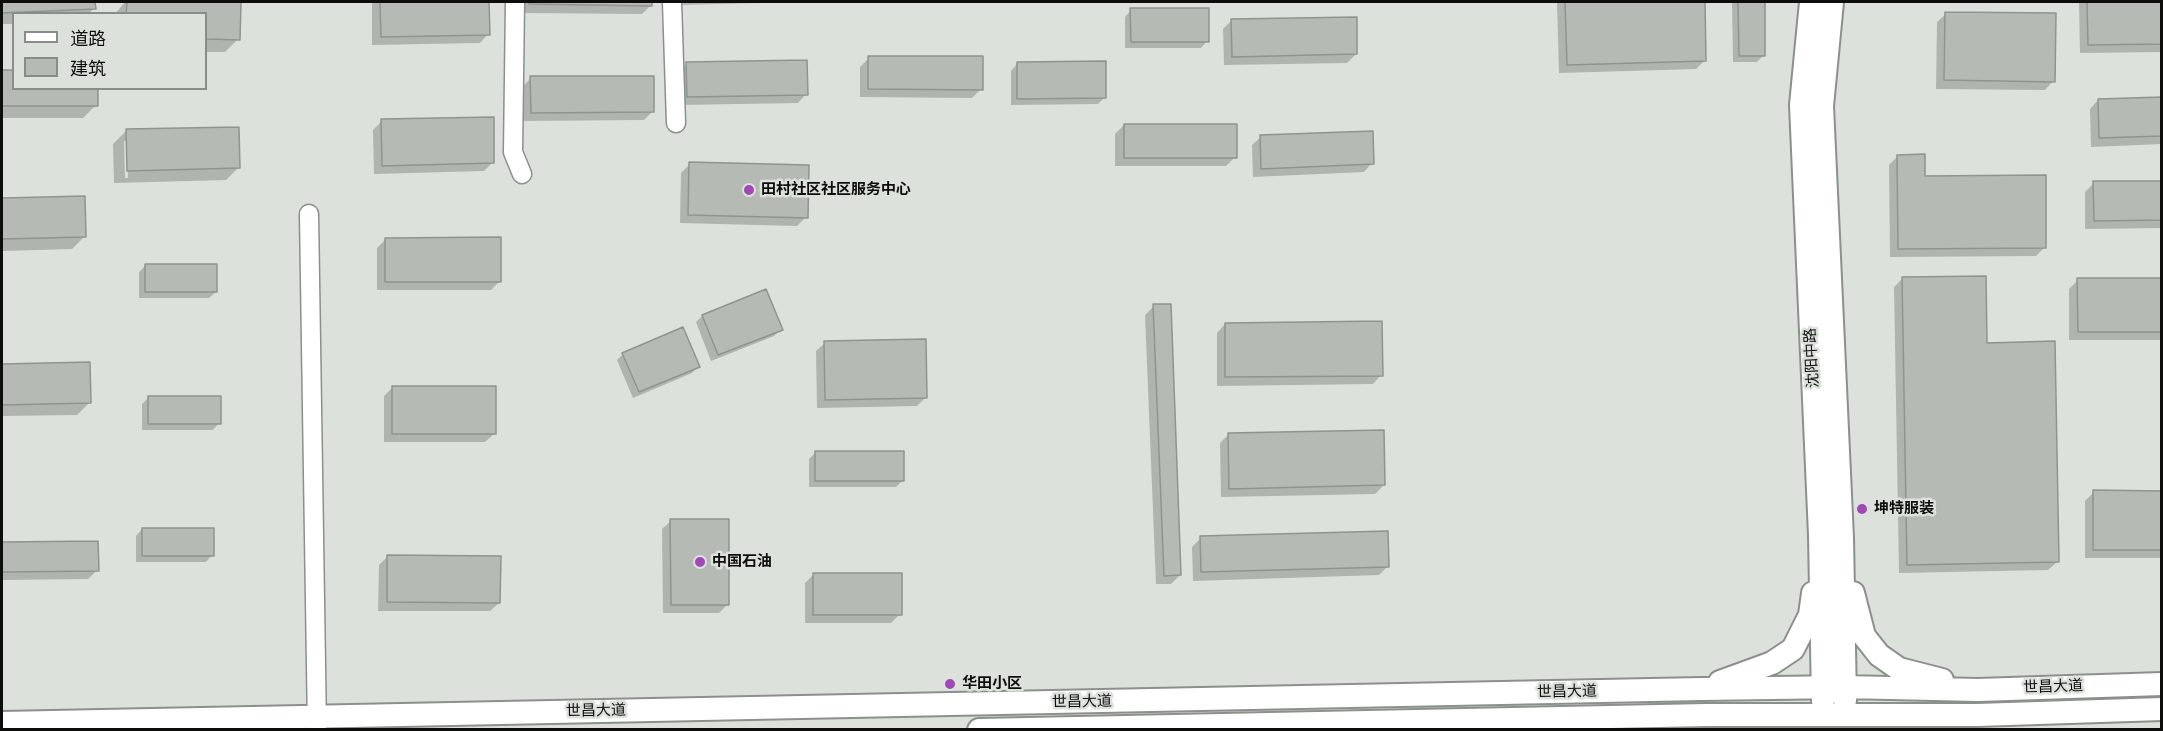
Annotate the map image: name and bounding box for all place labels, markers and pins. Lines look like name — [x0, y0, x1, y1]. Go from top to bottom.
place label: 田村社区社区服务中心 — [761, 181, 911, 199]
marker: 田村社区社区服务中心 — [742, 183, 756, 197]
place label: 坤特服装 — [1874, 500, 1934, 518]
marker: 坤特服装 — [1855, 502, 1869, 516]
place label: 中国石油 — [712, 553, 772, 571]
marker: 中国石油 — [693, 555, 707, 569]
place label: 华田小区 — [962, 675, 1022, 693]
marker: 华田小区 — [943, 677, 957, 691]

